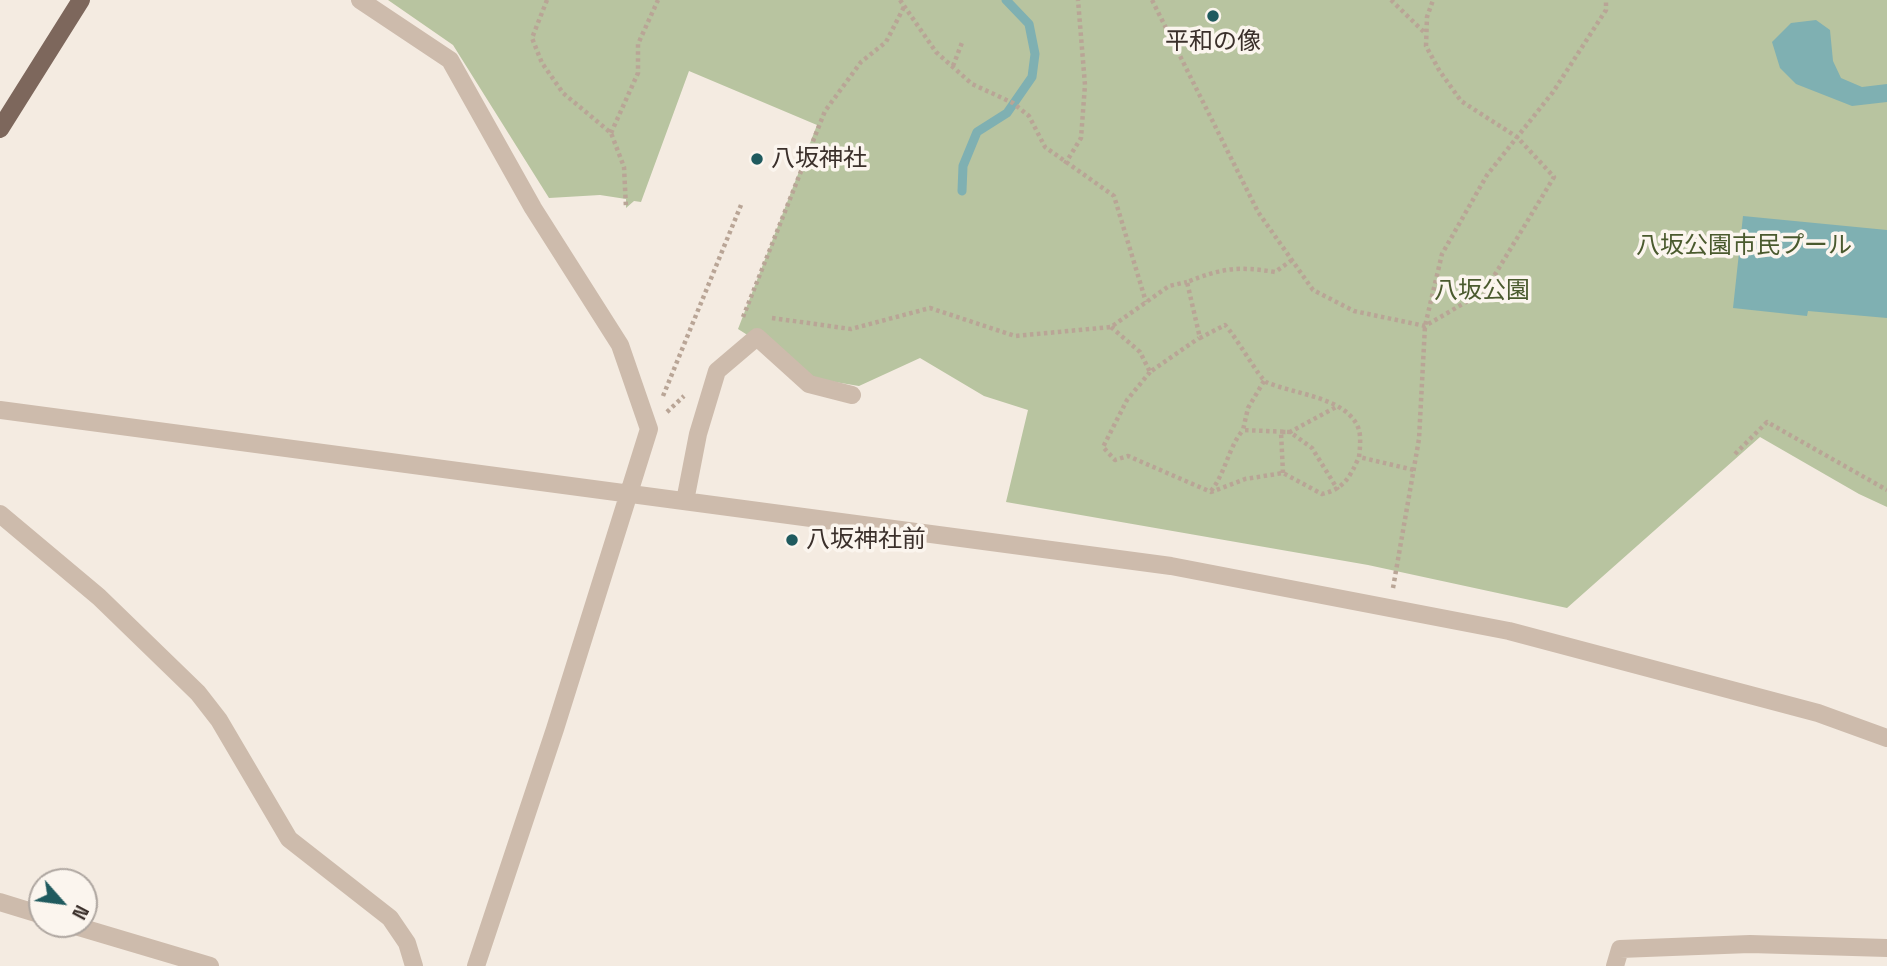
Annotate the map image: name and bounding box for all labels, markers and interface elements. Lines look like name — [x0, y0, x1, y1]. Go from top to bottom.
marker: 平和の像 — [1205, 8, 1221, 24]
place label: 平和の像 — [1165, 28, 1261, 56]
place label: 八坂神社 — [771, 145, 867, 173]
marker: 八坂神社 — [749, 151, 765, 167]
park label: 八坂公園市民プール — [1636, 232, 1852, 260]
park label: 八坂公園 — [1434, 277, 1530, 305]
place label: 八坂神社前 — [806, 526, 926, 554]
marker: 八坂神社前 — [784, 532, 800, 548]
north arrow — [28, 868, 98, 938]
text: N — [66, 901, 94, 924]

